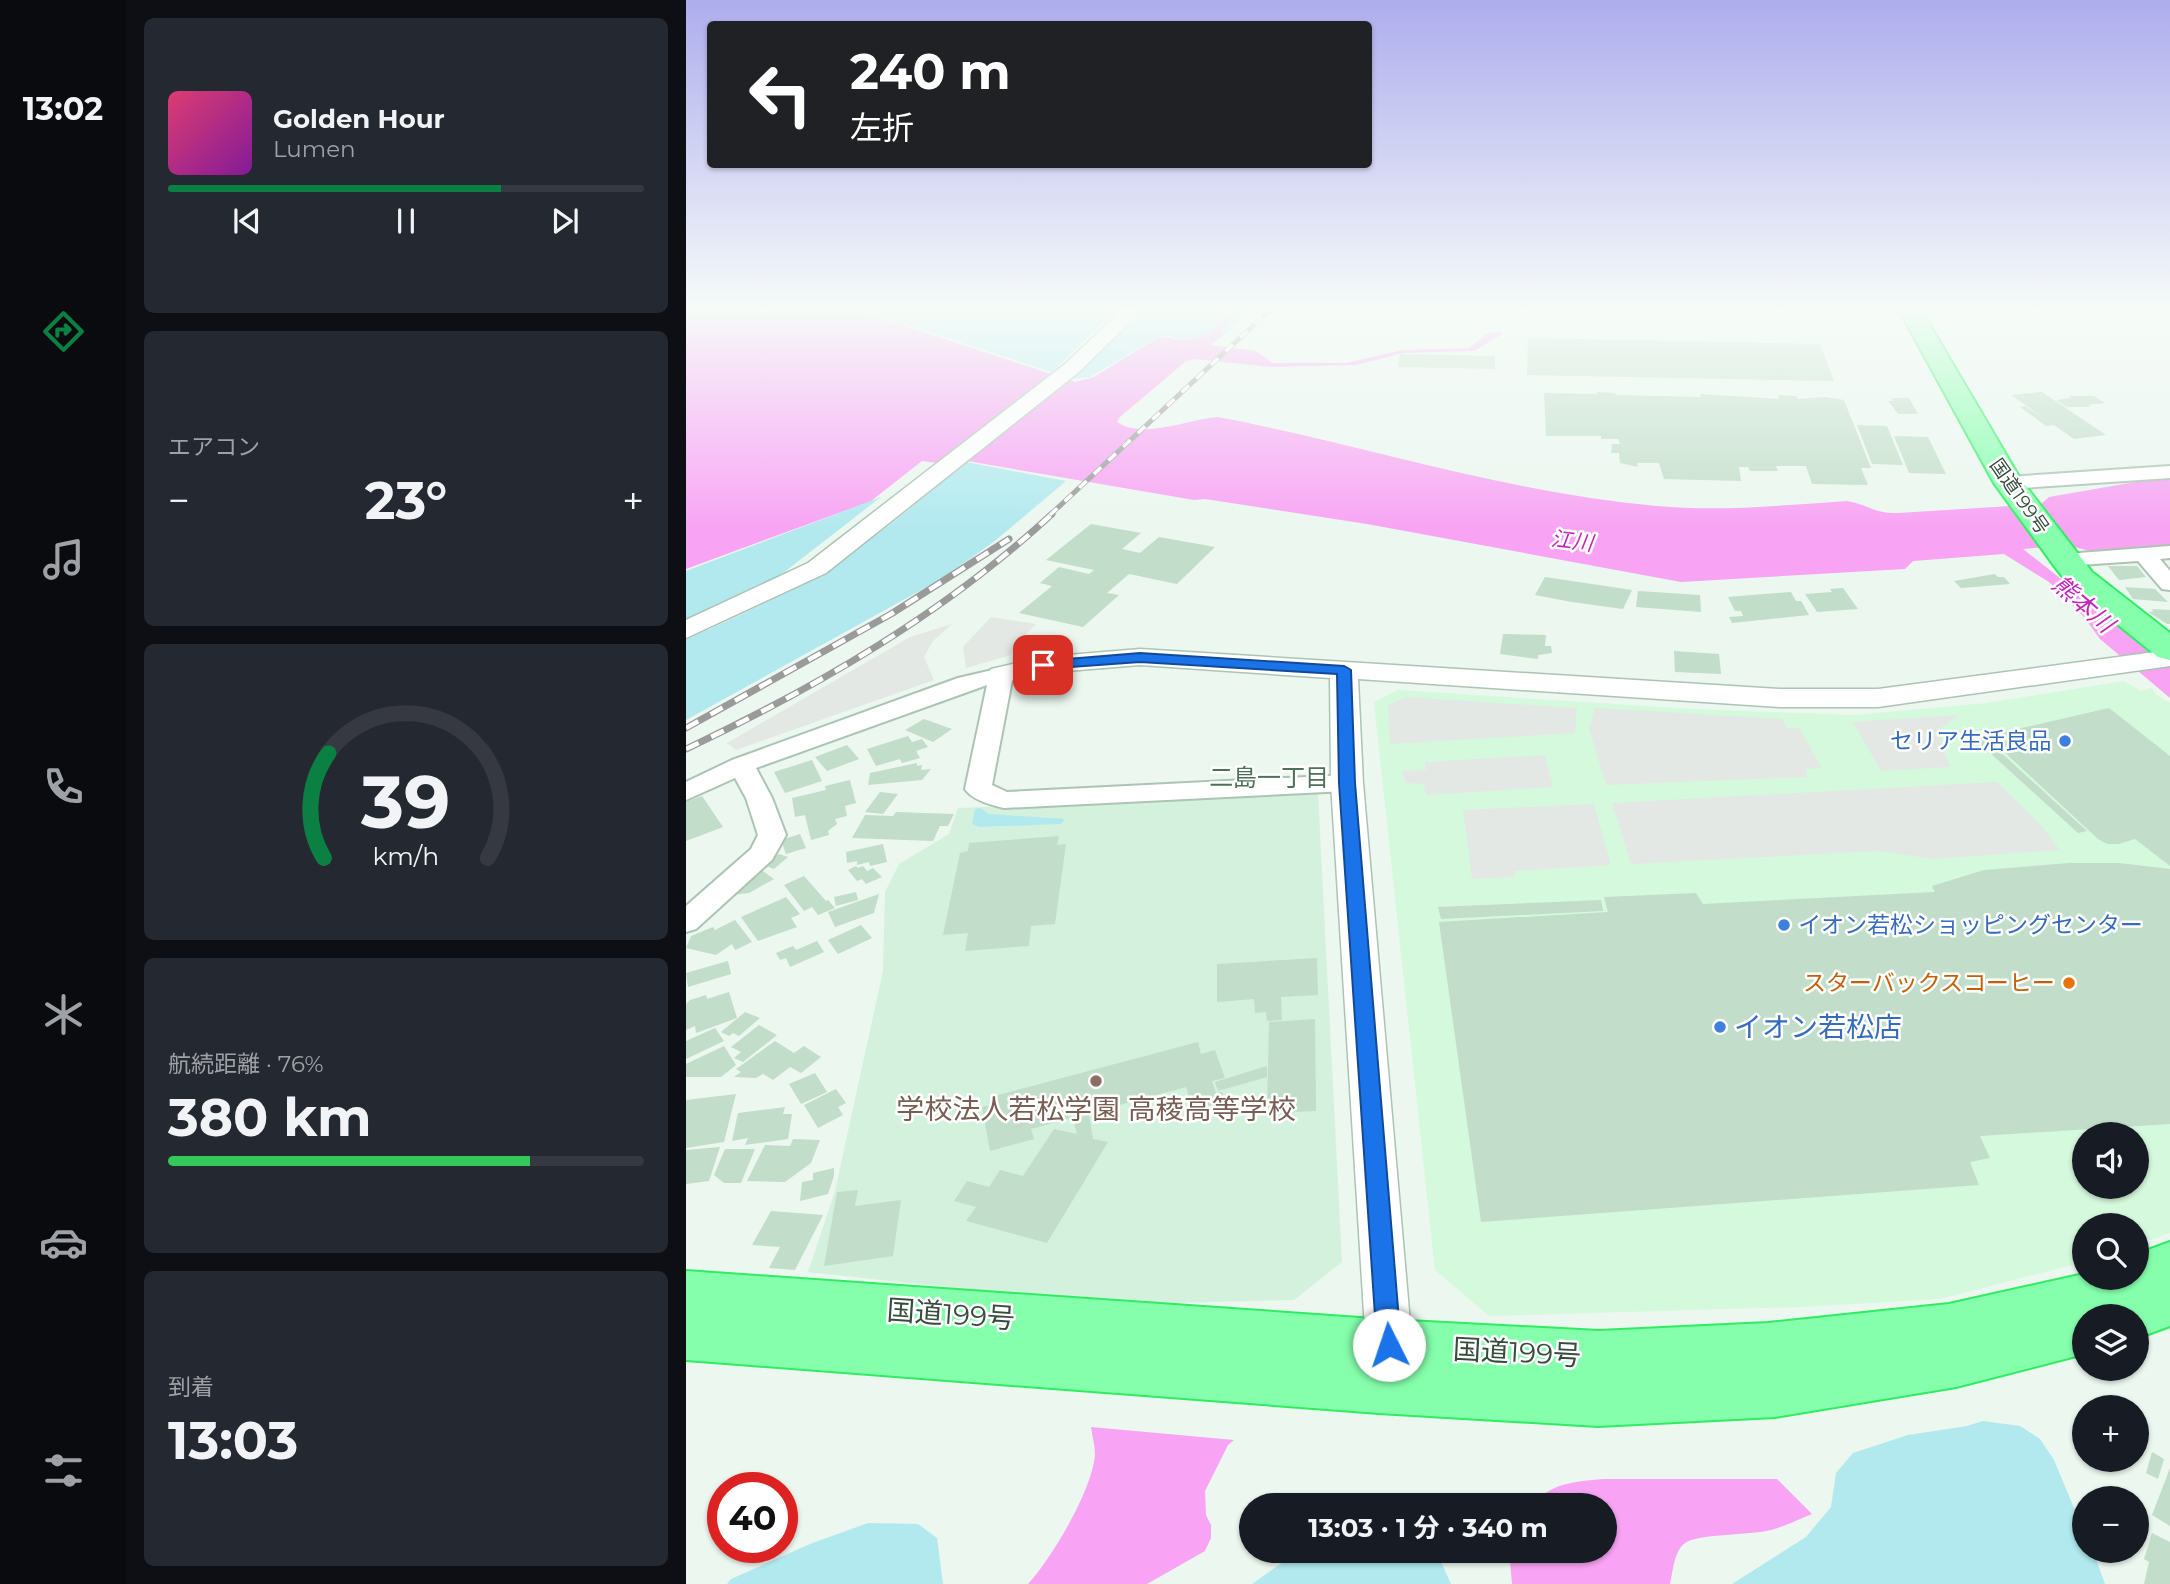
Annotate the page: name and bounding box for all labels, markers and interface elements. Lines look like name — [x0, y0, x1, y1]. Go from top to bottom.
text: 240 m — [850, 42, 1011, 101]
icon: left — [735, 49, 826, 140]
text: 13:02 — [23, 89, 103, 128]
text: Golden Hour — [273, 103, 445, 135]
text: 左折 — [850, 108, 914, 147]
text: Lumen — [273, 135, 356, 163]
icon: previous — [228, 202, 266, 240]
icon: pause — [387, 202, 425, 240]
icon: next — [546, 202, 584, 240]
icon: directions — [39, 307, 88, 356]
text: エアコン — [168, 433, 260, 461]
street label: 国道199号 — [1985, 454, 2054, 539]
text: 23° — [365, 469, 447, 532]
text: − — [168, 477, 190, 524]
text: + — [622, 477, 644, 524]
water label: 江川 — [1550, 526, 1596, 556]
icon: music — [39, 535, 88, 584]
water label: 熊本川 — [2047, 569, 2122, 640]
pin — [1013, 635, 1073, 695]
icon: arrive — [1024, 646, 1062, 684]
place label: セリア生活良品 — [1890, 727, 2051, 755]
marker: セリア生活良品 — [2057, 733, 2073, 749]
text: 39 — [360, 758, 451, 846]
icon: phone — [39, 762, 88, 811]
district label: 二島一丁目 — [1209, 763, 1329, 792]
text: km/h — [373, 841, 439, 871]
place label: イオン若松ショッピングセンター — [1798, 911, 2143, 939]
marker: イオン若松ショッピングセンター — [1776, 917, 1792, 933]
place label: スターバックスコーヒー — [1803, 969, 2055, 997]
marker: スターバックスコーヒー — [2061, 975, 2077, 991]
icon: climate — [39, 990, 88, 1039]
place label: イオン若松店 — [1734, 1010, 1902, 1044]
marker: イオン若松店 — [1712, 1019, 1728, 1035]
text: 航続距離 · 76% — [168, 1050, 324, 1078]
marker: 学校法人若松学園 高稜高等学校 — [1088, 1073, 1104, 1089]
text: 380 km — [168, 1086, 372, 1149]
place label: 学校法人若松学園 高稜高等学校 — [896, 1092, 1296, 1126]
map controls — [2072, 1122, 2149, 1563]
button: sound — [2072, 1122, 2149, 1199]
button: search — [2072, 1213, 2149, 1290]
icon: car — [39, 1218, 88, 1267]
street label: 国道199号 — [886, 1293, 1016, 1335]
button: layers — [2072, 1304, 2149, 1381]
position arrow — [1352, 1308, 1426, 1382]
street label: 国道199号 — [1452, 1332, 1582, 1372]
text: 到着 — [168, 1373, 214, 1401]
button: + — [2072, 1395, 2149, 1472]
text: 13:03 — [168, 1409, 298, 1472]
icon: filters — [39, 1446, 88, 1495]
speed limit sign: 40 — [707, 1472, 798, 1563]
button: − — [2072, 1486, 2149, 1563]
text: 13:03 · 1 分 · 340 m — [1308, 1512, 1548, 1544]

